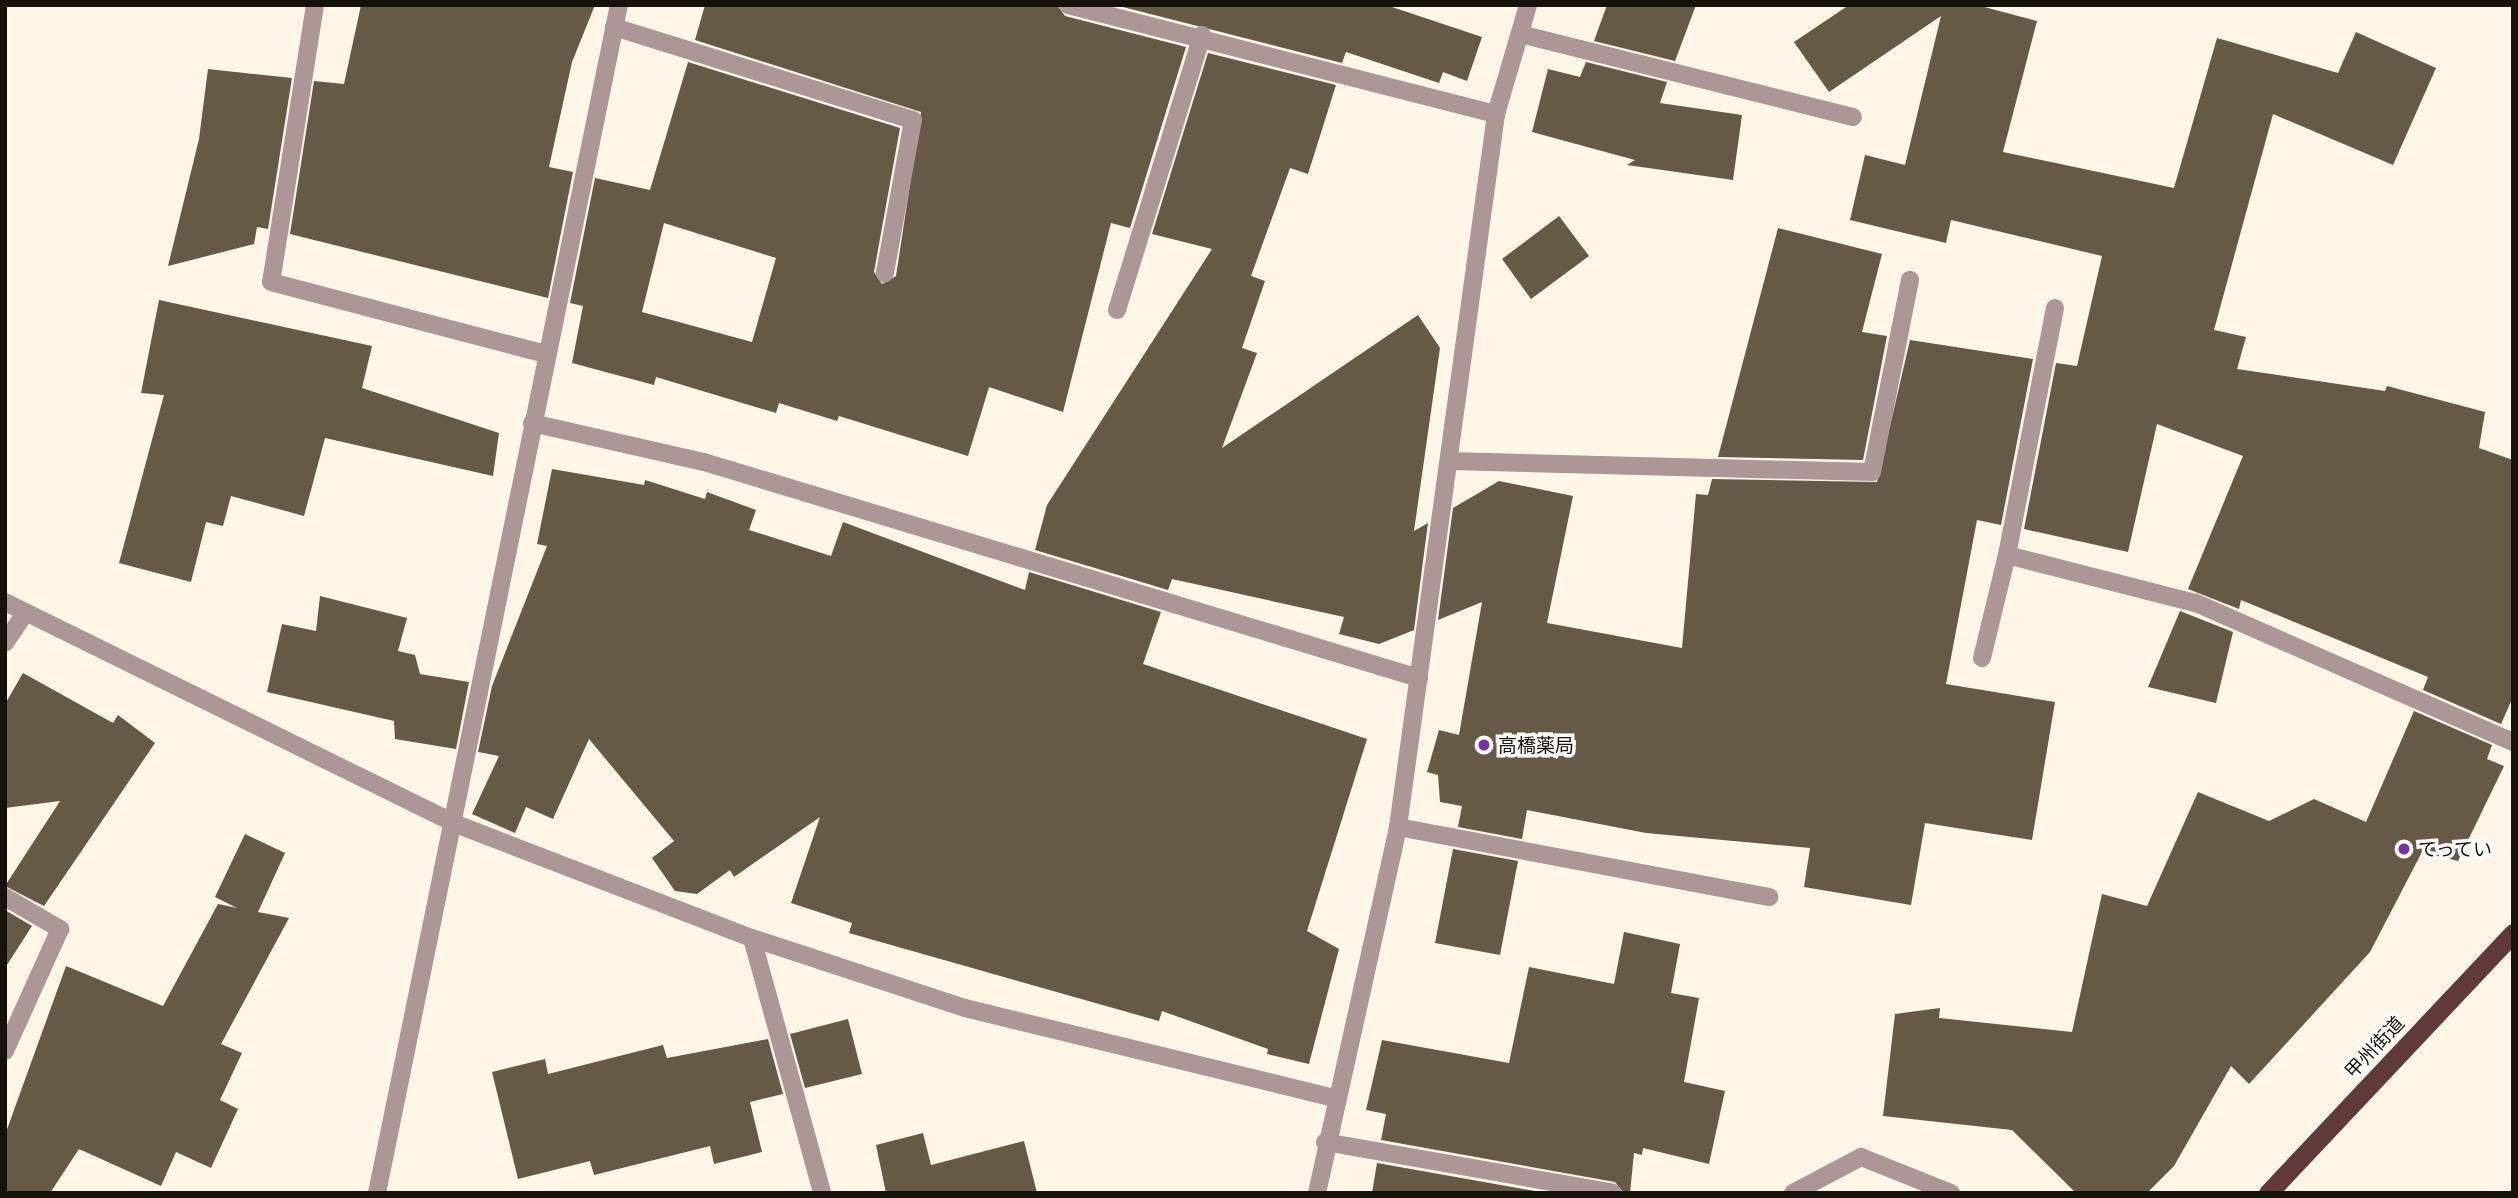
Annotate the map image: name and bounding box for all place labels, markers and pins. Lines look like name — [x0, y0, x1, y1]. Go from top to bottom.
place label: 高橋薬局 — [1498, 734, 1574, 756]
marker: 高橋薬局 — [1476, 737, 1492, 753]
place label: てってい — [2418, 838, 2494, 860]
marker: てってい — [2396, 841, 2412, 857]

